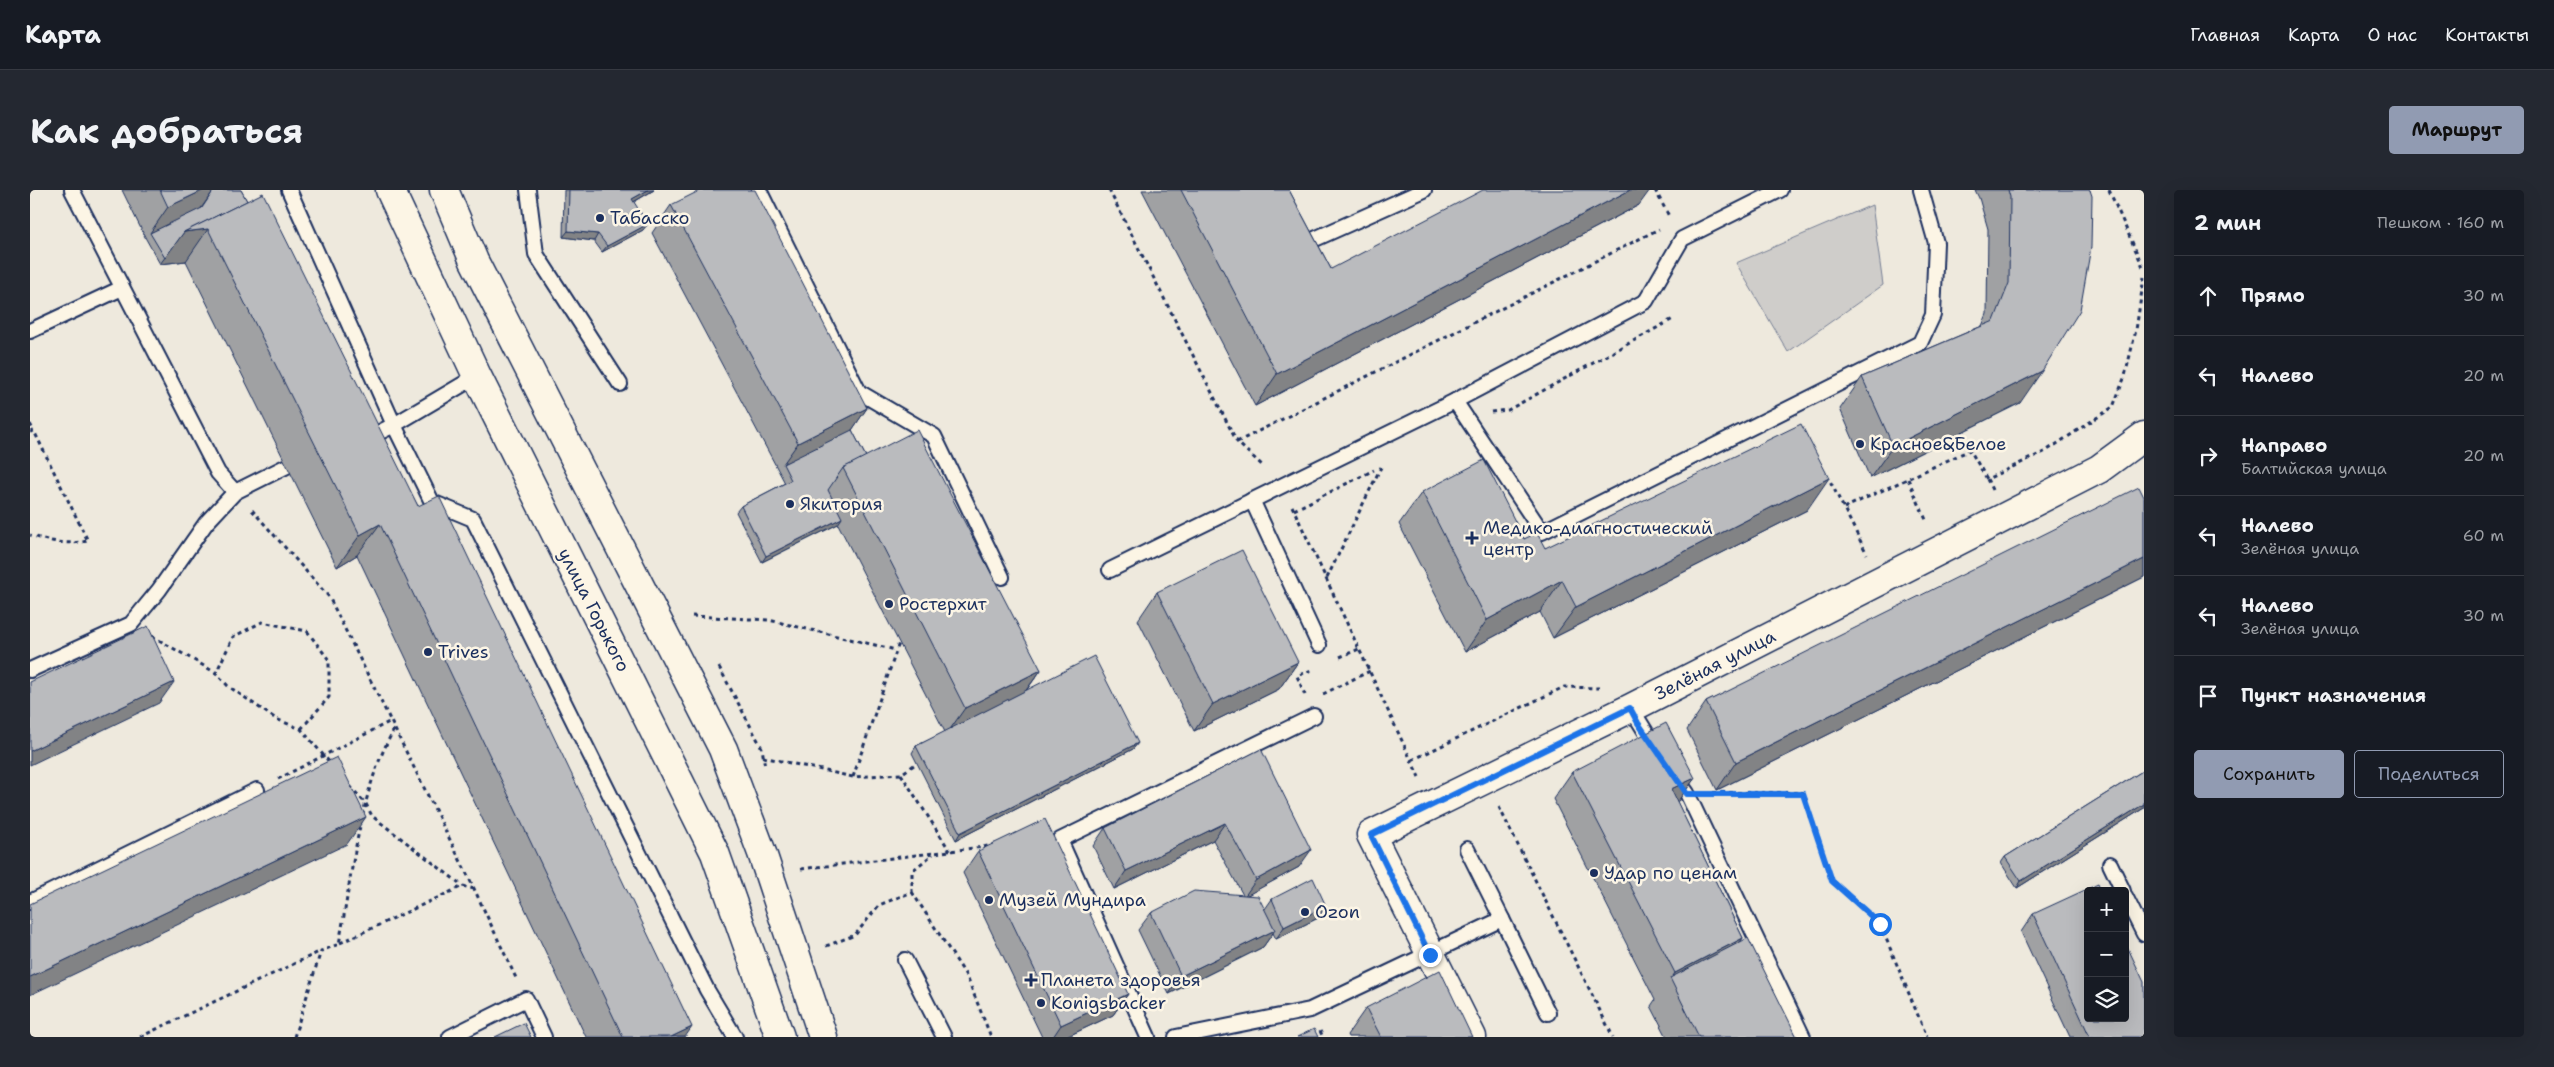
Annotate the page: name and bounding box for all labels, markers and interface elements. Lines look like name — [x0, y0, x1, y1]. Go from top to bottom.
text: Карта — [25, 19, 101, 51]
text: Главная — [2190, 23, 2260, 47]
text: Карта — [2288, 23, 2340, 47]
text: О нас — [2368, 23, 2417, 47]
text: Контакты — [2445, 23, 2529, 47]
button: Маршрут — [2389, 106, 2524, 154]
text: Как добраться — [30, 107, 303, 154]
place label: Табасско — [610, 206, 689, 230]
text: 2 мин — [2194, 209, 2261, 237]
marker: Табасско — [594, 212, 606, 224]
text: Пешком · 160 m — [2377, 212, 2504, 233]
icon: ahead — [2194, 282, 2222, 310]
text: Прямо — [2241, 283, 2305, 308]
text: 30 m — [2463, 285, 2504, 306]
icon: left — [2194, 362, 2222, 390]
text: Налево — [2241, 363, 2314, 388]
text: 20 m — [2463, 365, 2504, 386]
place label: Красное&Белое — [1870, 432, 2007, 456]
text: Направо — [2241, 433, 2327, 458]
marker: Красное&Белое — [1854, 438, 1866, 450]
icon: right — [2194, 442, 2222, 470]
text: 20 m — [2463, 445, 2504, 466]
text: Балтийская улица — [2241, 458, 2387, 479]
place label: Якитория — [800, 492, 883, 516]
marker: Якитория — [784, 498, 796, 510]
text: Налево — [2241, 513, 2314, 538]
place label: Медико-диагностический центр — [1483, 516, 1713, 561]
icon: left — [2194, 522, 2222, 550]
text: 60 m — [2463, 525, 2504, 546]
marker: Медико-диагностический центр — [1465, 531, 1479, 545]
text: Зелёная улица — [2241, 538, 2359, 559]
street label: улица Горького — [552, 544, 636, 676]
place label: Ростерхит — [899, 592, 988, 616]
text: Налево — [2241, 593, 2314, 618]
marker: Ростерхит — [883, 598, 895, 610]
icon: left — [2194, 602, 2222, 630]
text: 30 m — [2463, 605, 2504, 626]
text: Зелёная улица — [2241, 618, 2359, 639]
street label: Зелёная улица — [1650, 624, 1780, 706]
place label: Trives — [438, 640, 489, 664]
marker: Trives — [422, 646, 434, 658]
icon: arrive — [2194, 682, 2222, 710]
text: Пункт назначения — [2241, 683, 2426, 708]
button: Сохранить — [2194, 750, 2344, 798]
button: Поделиться — [2354, 750, 2504, 798]
place label: Удар по ценам — [1604, 861, 1737, 885]
marker: Удар по ценам — [1588, 867, 1600, 879]
map controls — [2084, 887, 2129, 1022]
button: + — [2084, 887, 2129, 932]
place label: Музей Мундира — [999, 888, 1146, 912]
marker: Музей Мундира — [983, 894, 995, 906]
place label: Ozon — [1315, 900, 1360, 924]
marker: Ozon — [1299, 906, 1311, 918]
route start — [1869, 913, 1892, 936]
button: − — [2084, 932, 2129, 977]
route end — [1419, 944, 1442, 967]
place label: Планета здоровья — [1041, 968, 1201, 992]
marker: Планета здоровья — [1025, 974, 1037, 986]
button: layers — [2084, 977, 2129, 1022]
place label: Konigsbacker — [1051, 991, 1166, 1015]
marker: Konigsbacker — [1035, 997, 1047, 1009]

